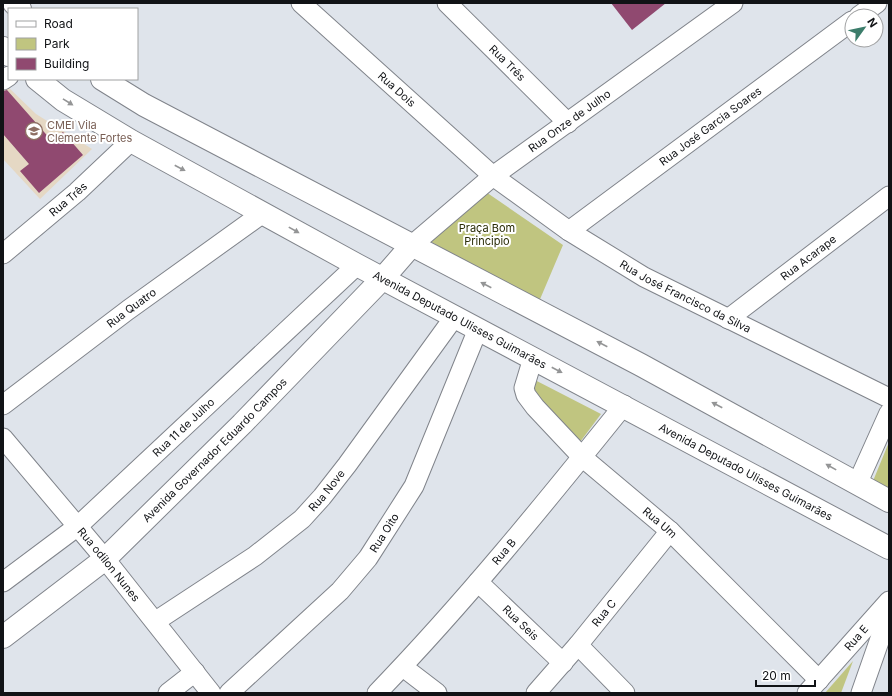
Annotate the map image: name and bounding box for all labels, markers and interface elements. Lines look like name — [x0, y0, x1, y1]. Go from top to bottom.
legend — [8, 8, 138, 80]
north arrow — [844, 8, 884, 48]
text: N — [864, 15, 881, 30]
text: Road — [44, 16, 73, 31]
text: Park — [44, 36, 70, 51]
street label: Rua Três — [486, 42, 529, 84]
text: Building — [44, 56, 89, 71]
street label: Rua Dois — [375, 69, 419, 110]
street label: Rua José Garcia Soares — [656, 83, 764, 169]
street label: Rua Onze de Julho — [526, 86, 614, 155]
one-way arrow — [62, 99, 74, 106]
place label: CMEI Vila Clemente Fortes — [47, 118, 133, 145]
school or university icon: CMEI Vila Clemente Fortes — [24, 121, 44, 141]
one-way arrow — [174, 165, 186, 171]
street label: Rua Três — [46, 179, 90, 219]
park label: Praça Bom Principio — [459, 221, 515, 248]
one-way arrow — [289, 227, 300, 233]
street label: Rua Acarape — [778, 232, 839, 283]
street label: Rua José Francisco da Silva — [617, 257, 753, 336]
street label: Avenida Deputado Ulisses Guimarães — [371, 268, 549, 372]
one-way arrow — [481, 281, 492, 288]
street label: Rua Quatro — [104, 285, 159, 331]
one-way arrow — [596, 341, 608, 347]
one-way arrow — [551, 367, 563, 374]
street label: Avenida Governador Eduardo Campos — [139, 375, 290, 525]
street label: Rua 11 de Julho — [150, 395, 218, 460]
one-way arrow — [711, 402, 723, 408]
street label: Avenida Deputado Ulisses Guimarães — [657, 420, 835, 524]
one-way arrow — [825, 464, 837, 471]
street label: Rua Nove — [305, 467, 348, 514]
street label: Rua Um — [640, 504, 680, 541]
street label: Rua Oito — [366, 510, 402, 555]
street label: Rua odilon Nunes — [75, 525, 143, 605]
street label: Rua B — [489, 536, 519, 568]
street label: Rua C — [589, 596, 619, 629]
street label: Rua Seis — [500, 602, 542, 643]
street label: Rua E — [841, 622, 871, 653]
scale bar — [756, 662, 815, 688]
text: 20 m — [762, 668, 791, 683]

